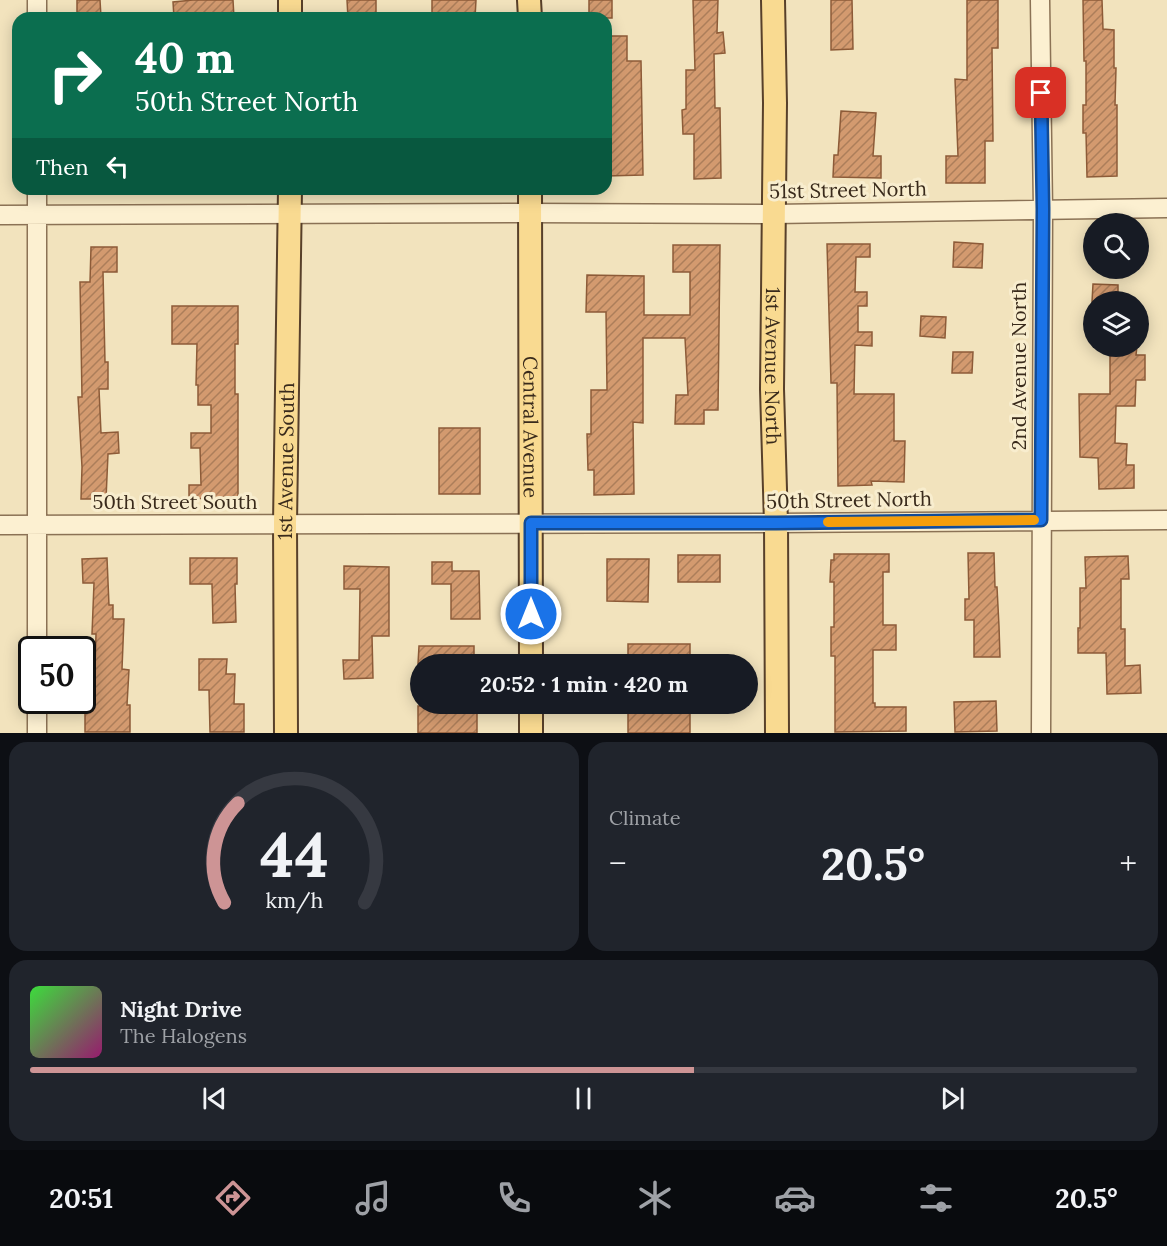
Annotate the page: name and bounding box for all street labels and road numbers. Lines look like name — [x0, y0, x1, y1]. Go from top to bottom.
street label: 51st Street North — [769, 176, 927, 203]
street label: 2nd Avenue North — [1006, 282, 1031, 450]
street label: 1st Avenue North — [760, 287, 787, 445]
street label: Central Avenue — [518, 356, 544, 498]
street label: 1st Avenue South — [272, 382, 299, 540]
street label: 50th Street North — [766, 486, 932, 513]
street label: 50th Street South — [93, 489, 257, 514]

